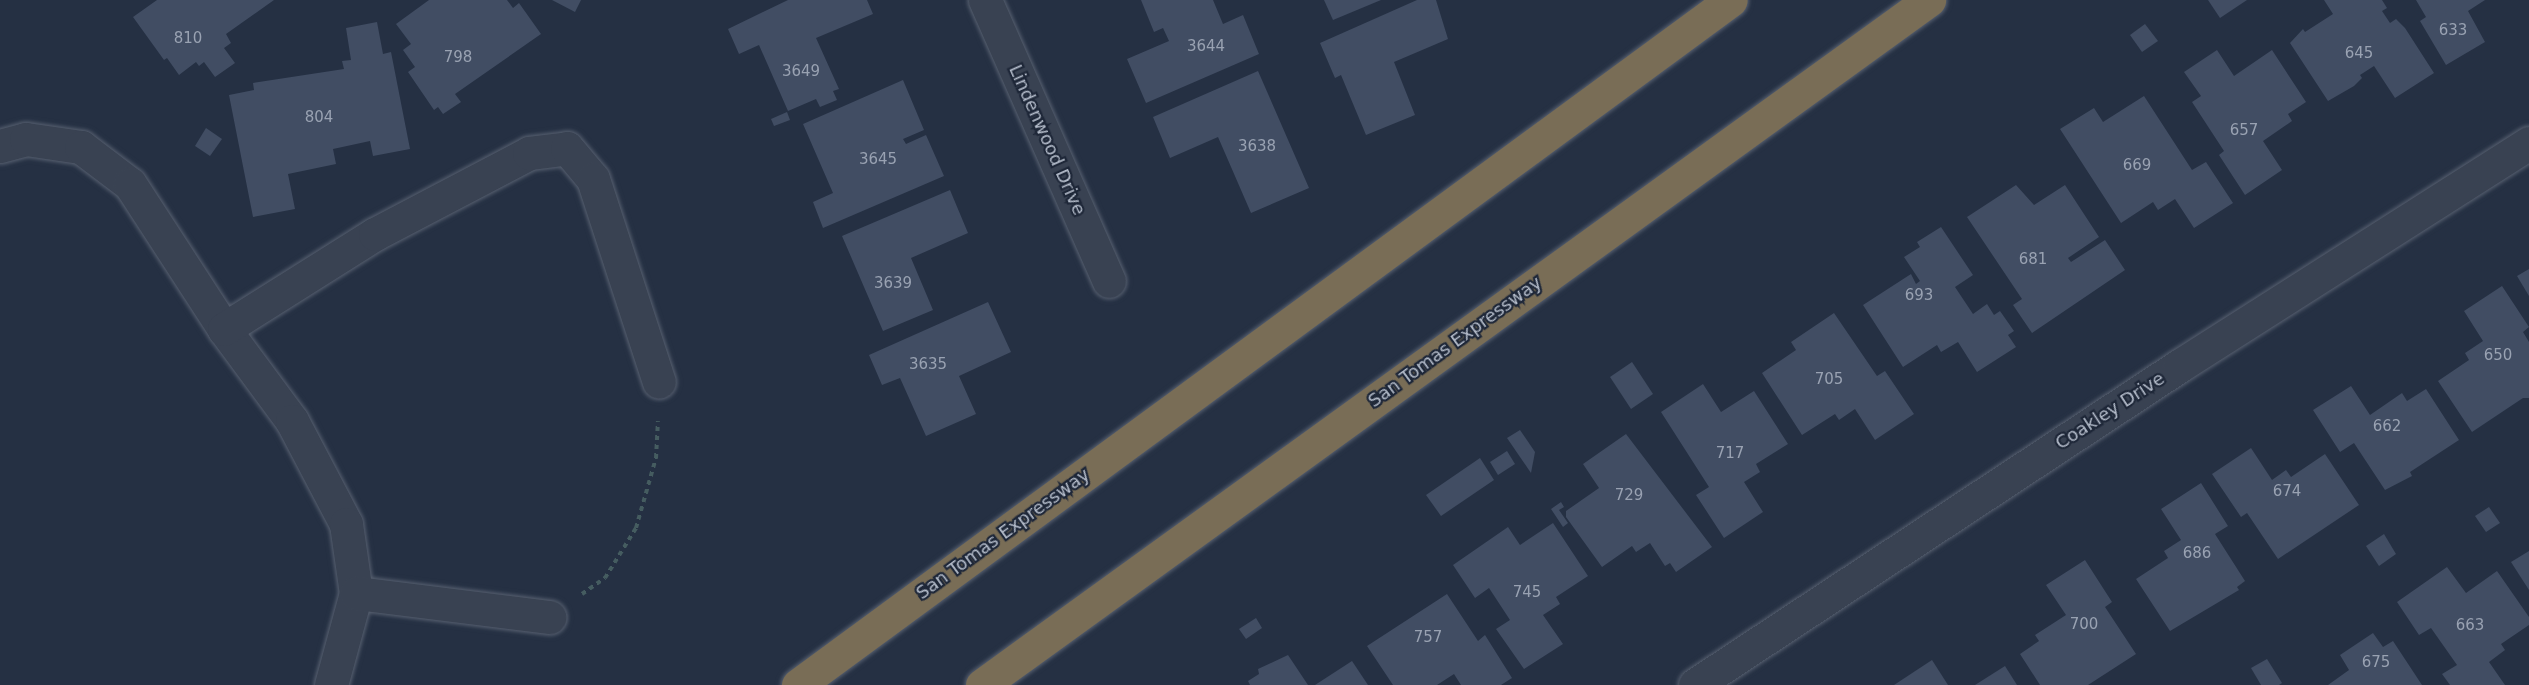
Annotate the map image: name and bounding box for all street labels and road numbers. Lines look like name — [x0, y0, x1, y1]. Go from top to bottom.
street label: Lindenwood Drive — [1004, 62, 1090, 218]
street label: San Tomas Expressway — [1364, 272, 1546, 412]
street label: Coakley Drive — [2052, 368, 2168, 454]
street label: San Tomas Expressway — [912, 464, 1094, 604]

